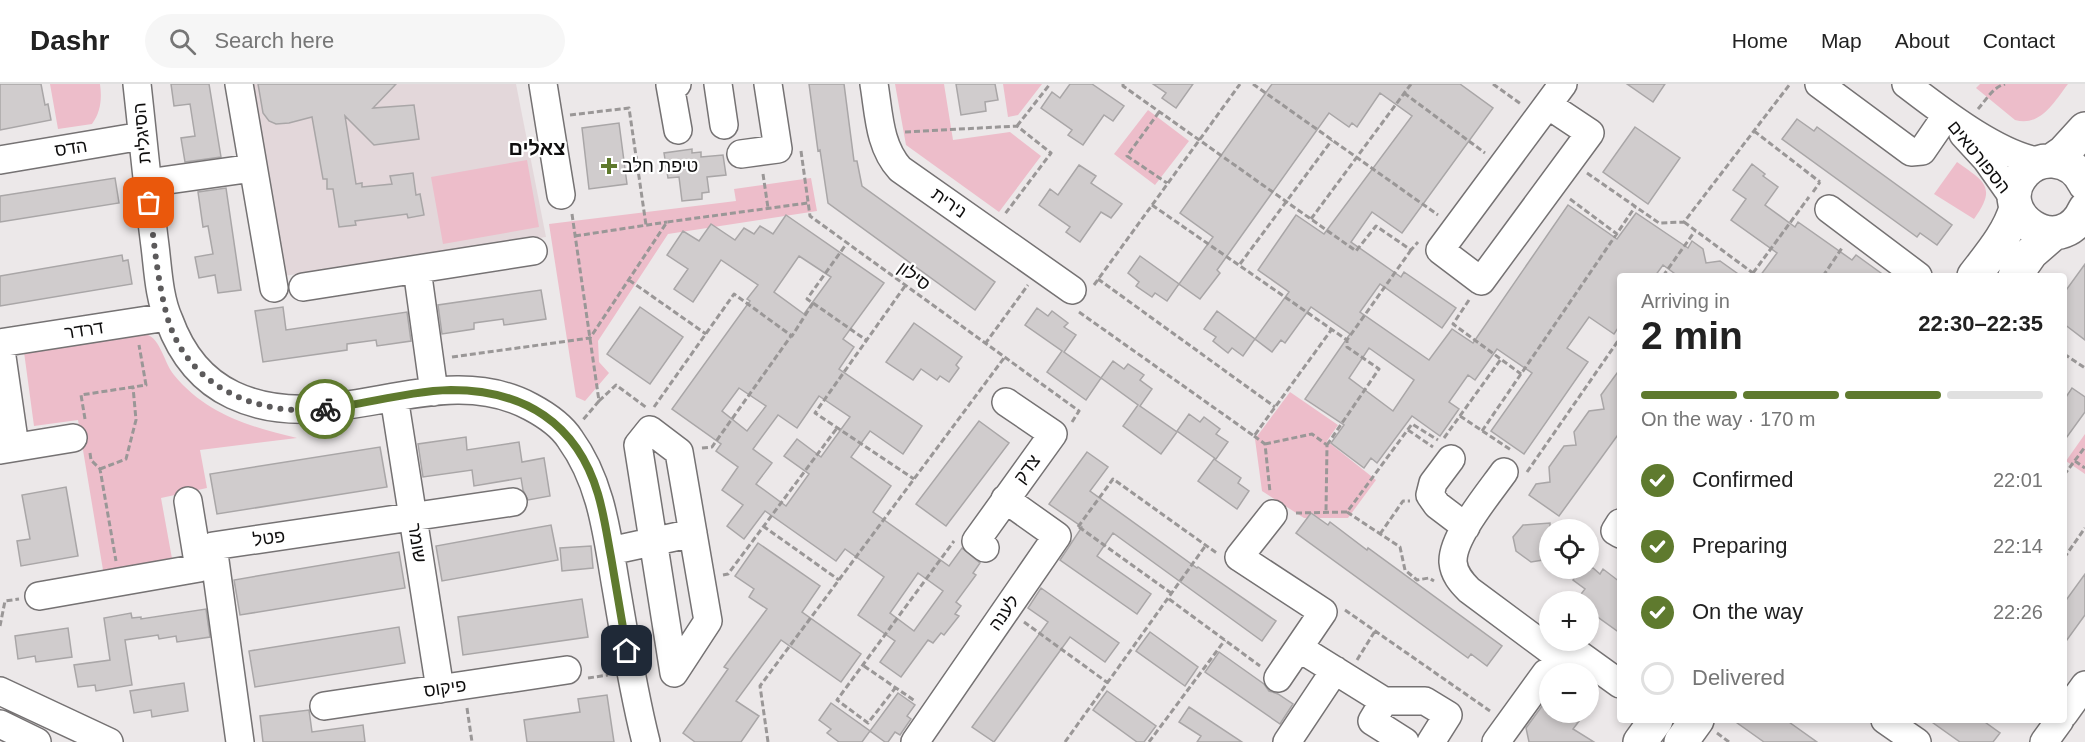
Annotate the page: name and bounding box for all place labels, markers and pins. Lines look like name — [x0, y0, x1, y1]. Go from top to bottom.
place label: טיפת חלב — [622, 156, 698, 176]
marker: טיפת חלב — [600, 157, 618, 175]
pin — [123, 177, 174, 228]
pin — [601, 625, 652, 676]

